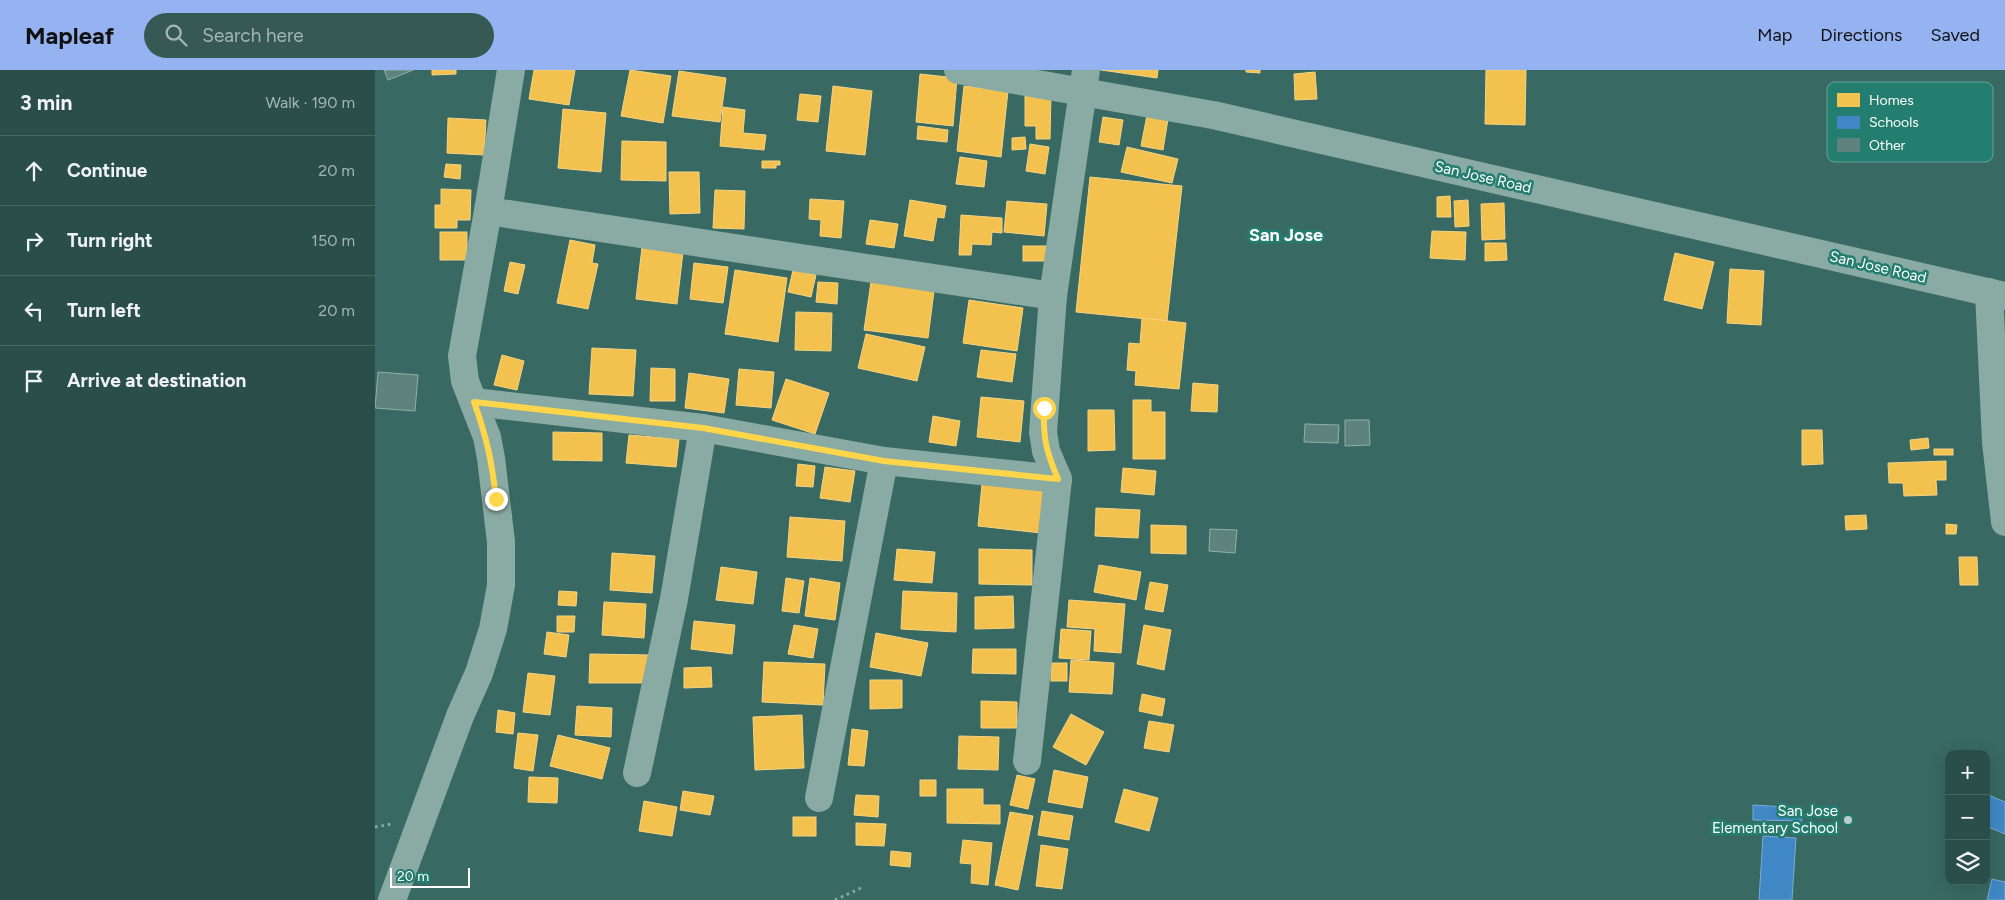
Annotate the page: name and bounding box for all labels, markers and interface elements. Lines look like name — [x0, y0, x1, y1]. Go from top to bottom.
search box — [144, 13, 494, 58]
text: Mapleaf — [25, 21, 114, 50]
icon: search — [162, 21, 190, 49]
text: Search here — [202, 24, 304, 47]
text: Map — [1757, 24, 1792, 46]
text: Directions — [1820, 24, 1902, 46]
text: Saved — [1930, 24, 1980, 46]
legend — [1827, 82, 1993, 162]
text: 3 min — [20, 90, 72, 115]
text: Homes — [1869, 92, 1914, 109]
text: Walk · 190 m — [265, 93, 355, 112]
text: Schools — [1869, 114, 1919, 131]
text: Other — [1869, 137, 1906, 154]
icon: ahead — [20, 157, 48, 185]
street label: San Jose Road — [1433, 157, 1533, 197]
text: Continue — [67, 159, 147, 182]
text: 20 m — [318, 161, 355, 180]
district label: San Jose — [1249, 224, 1323, 246]
icon: right — [20, 227, 48, 255]
text: Turn right — [67, 229, 153, 252]
text: 150 m — [311, 231, 355, 250]
street label: San Jose Road — [1828, 247, 1928, 287]
icon: left — [20, 297, 48, 325]
text: Turn left — [67, 299, 141, 322]
text: 20 m — [318, 301, 355, 320]
icon: arrive — [20, 367, 48, 395]
text: Arrive at destination — [67, 369, 246, 392]
route start — [1033, 397, 1056, 420]
route end — [485, 488, 508, 511]
map controls — [1945, 750, 1990, 885]
button: + — [1945, 750, 1990, 795]
button: − — [1945, 795, 1990, 840]
place label: San Jose Elementary School — [1712, 802, 1838, 837]
marker: San Jose Elementary School — [1842, 814, 1854, 826]
button: layers — [1945, 840, 1990, 885]
scale bar — [390, 865, 470, 888]
text: 20 m — [397, 868, 429, 885]

